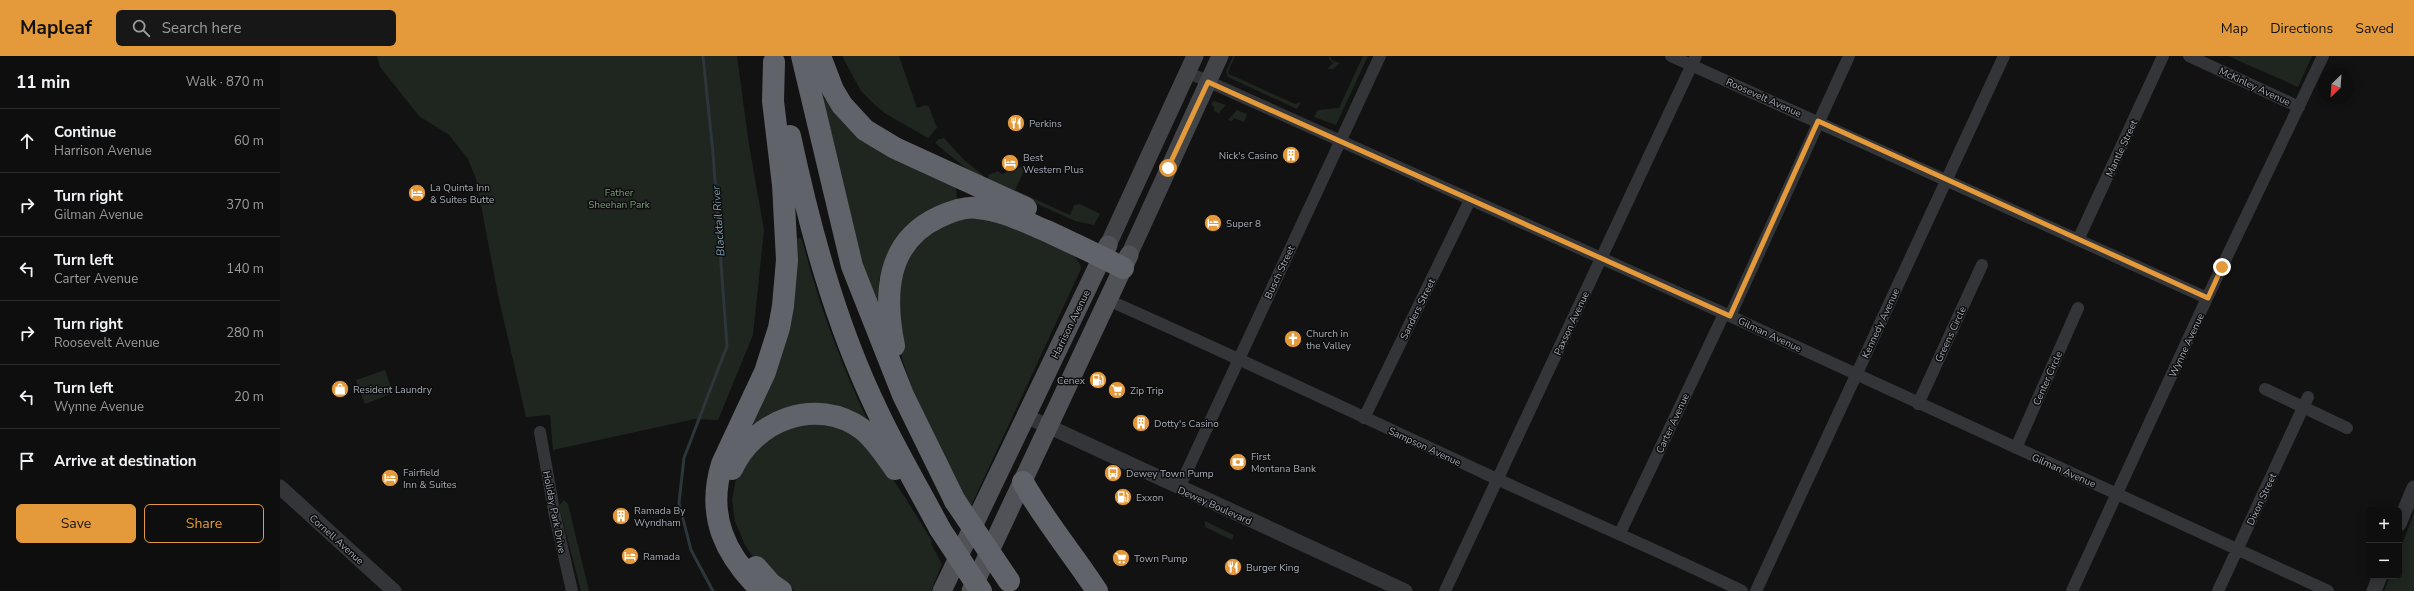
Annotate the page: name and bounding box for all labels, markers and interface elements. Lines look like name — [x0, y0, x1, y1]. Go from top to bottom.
search box — [116, 10, 396, 46]
text: Mapleaf — [20, 15, 92, 41]
icon: search — [130, 17, 152, 39]
text: Search here — [162, 18, 241, 38]
text: Map — [2221, 19, 2248, 38]
text: Directions — [2270, 19, 2333, 38]
text: Saved — [2355, 19, 2394, 38]
street label: McKinley Avenue — [2217, 64, 2293, 110]
north arrow — [2318, 68, 2354, 104]
text: 11 min — [16, 71, 70, 94]
text: Walk · 870 m — [186, 73, 264, 91]
street label: Roosevelt Avenue — [1724, 75, 1804, 121]
restaurant icon: Perkins — [1006, 113, 1026, 133]
place label: Perkins — [1029, 117, 1062, 131]
street label: Mantle Street — [2103, 117, 2141, 179]
text: Continue — [54, 122, 116, 142]
icon: ahead — [16, 130, 38, 152]
text: 60 m — [234, 132, 264, 150]
text: Harrison Avenue — [54, 142, 152, 160]
building icon: Nick's Casino — [1281, 145, 1301, 165]
place label: Nick's Casino — [1219, 149, 1278, 163]
place label: Best Western Plus — [1023, 151, 1084, 177]
hotel icon: Best Western Plus — [1000, 153, 1020, 173]
route start — [1159, 159, 1177, 177]
place label: La Quinta Inn & Suites Butte — [430, 181, 494, 207]
hotel icon: La Quinta Inn & Suites Butte — [407, 183, 427, 203]
water label: Blacktail River — [708, 184, 728, 257]
text: Turn right — [54, 186, 123, 206]
park label: Father Sheehan Park — [588, 186, 651, 212]
icon: right — [16, 194, 38, 216]
text: 370 m — [226, 196, 264, 214]
text: Gilman Avenue — [54, 206, 143, 224]
hotel icon: Super 8 — [1203, 213, 1223, 233]
place label: Super 8 — [1226, 217, 1261, 231]
street label: Busch Street — [1261, 243, 1299, 301]
text: Turn left — [54, 250, 113, 270]
icon: left — [16, 258, 38, 280]
route end — [2213, 258, 2231, 276]
text: 140 m — [226, 260, 264, 278]
text: Carter Avenue — [54, 270, 138, 288]
street label: Sanders Street — [1397, 276, 1439, 342]
street label: Kennedy Avenue — [1859, 286, 1903, 361]
street label: Harrison Avenue — [1048, 288, 1094, 361]
street label: Paxson Avenue — [1551, 289, 1593, 358]
street label: Greens Circle — [1932, 304, 1970, 365]
street label: Wynne Avenue — [2166, 311, 2208, 380]
text: Turn right — [54, 314, 123, 334]
street label: Gilman Avenue — [1735, 314, 1804, 356]
icon: right — [16, 322, 38, 344]
text: 280 m — [226, 324, 264, 342]
place label: Church in the Valley — [1306, 327, 1352, 353]
church icon: Church in the Valley — [1283, 329, 1303, 349]
text: Roosevelt Avenue — [54, 334, 159, 352]
street label: Center Circle — [2030, 349, 2066, 408]
fuel station icon: Cenex — [1088, 370, 1108, 390]
place label: Cenex — [1057, 374, 1086, 388]
text: Turn left — [54, 378, 113, 398]
shop icon: Resident Laundry — [330, 379, 350, 399]
supermarket icon: Zip Trip — [1107, 380, 1127, 400]
place label: Resident Laundry — [353, 383, 433, 397]
place label: Zip Trip — [1130, 384, 1164, 398]
icon: left — [16, 386, 38, 408]
text: 20 m — [234, 388, 264, 406]
street label: Carter Avenue — [1653, 391, 1693, 456]
text: Wynne Avenue — [54, 398, 144, 416]
building icon: Dotty's Casino — [1131, 413, 1151, 433]
place label: Dotty's Casino — [1154, 417, 1219, 431]
street label: Sampson Avenue — [1386, 424, 1463, 470]
icon: arrive — [16, 450, 38, 472]
place label: First Montana Bank — [1251, 450, 1317, 476]
text: Arrive at destination — [54, 451, 197, 471]
street label: Gilman Avenue — [2029, 451, 2098, 491]
bank icon: First Montana Bank — [1228, 452, 1248, 472]
bus stop icon: Dewey Town Pump — [1103, 463, 1123, 483]
place label: Fairfield Inn & Suites — [403, 466, 457, 492]
place label: Dewey Town Pump — [1126, 467, 1214, 481]
hotel icon: Fairfield Inn & Suites — [380, 468, 400, 488]
street label: Holiday Park Drive — [539, 470, 569, 555]
street label: Dixon Street — [2244, 471, 2280, 528]
street label: Dewey Boulevard — [1175, 483, 1254, 529]
fuel station icon: Exxon — [1113, 487, 1133, 507]
place label: Exxon — [1136, 491, 1163, 505]
button: Save — [16, 504, 136, 543]
button: Share — [144, 504, 264, 543]
place label: Ramada By Wyndham — [634, 504, 686, 530]
building icon: Ramada By Wyndham — [611, 506, 631, 526]
map controls — [2366, 507, 2402, 579]
button: + — [2366, 507, 2402, 543]
street label: Cornell Avenue — [306, 511, 367, 568]
button: − — [2366, 543, 2402, 579]
hotel icon: Ramada — [620, 546, 640, 566]
supermarket icon: Town Pump — [1111, 548, 1131, 568]
place label: Ramada — [643, 550, 680, 564]
place label: Town Pump — [1134, 552, 1188, 566]
restaurant icon: Burger King — [1223, 557, 1243, 577]
place label: Burger King — [1246, 561, 1299, 575]

